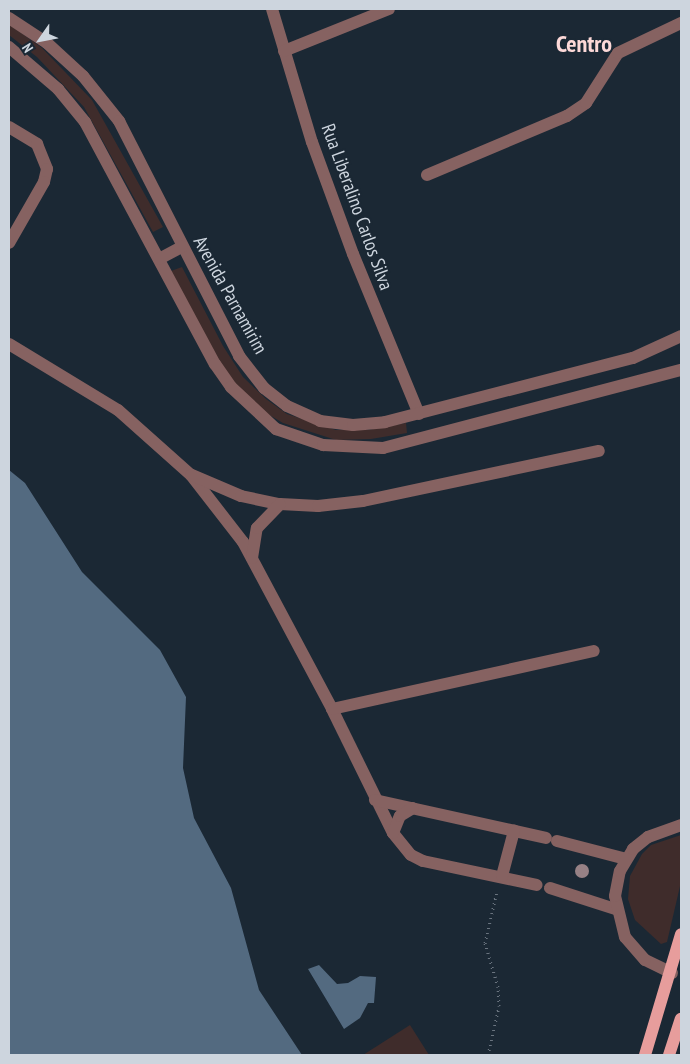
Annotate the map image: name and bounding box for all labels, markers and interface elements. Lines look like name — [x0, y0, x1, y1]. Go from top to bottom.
north arrow — [15, 15, 65, 65]
district label: Centro — [556, 30, 612, 58]
text: N — [18, 40, 37, 56]
street label: Rua Liberalino Carlos Silva — [316, 121, 398, 293]
street label: Avenida Parnamirim — [188, 232, 272, 358]

